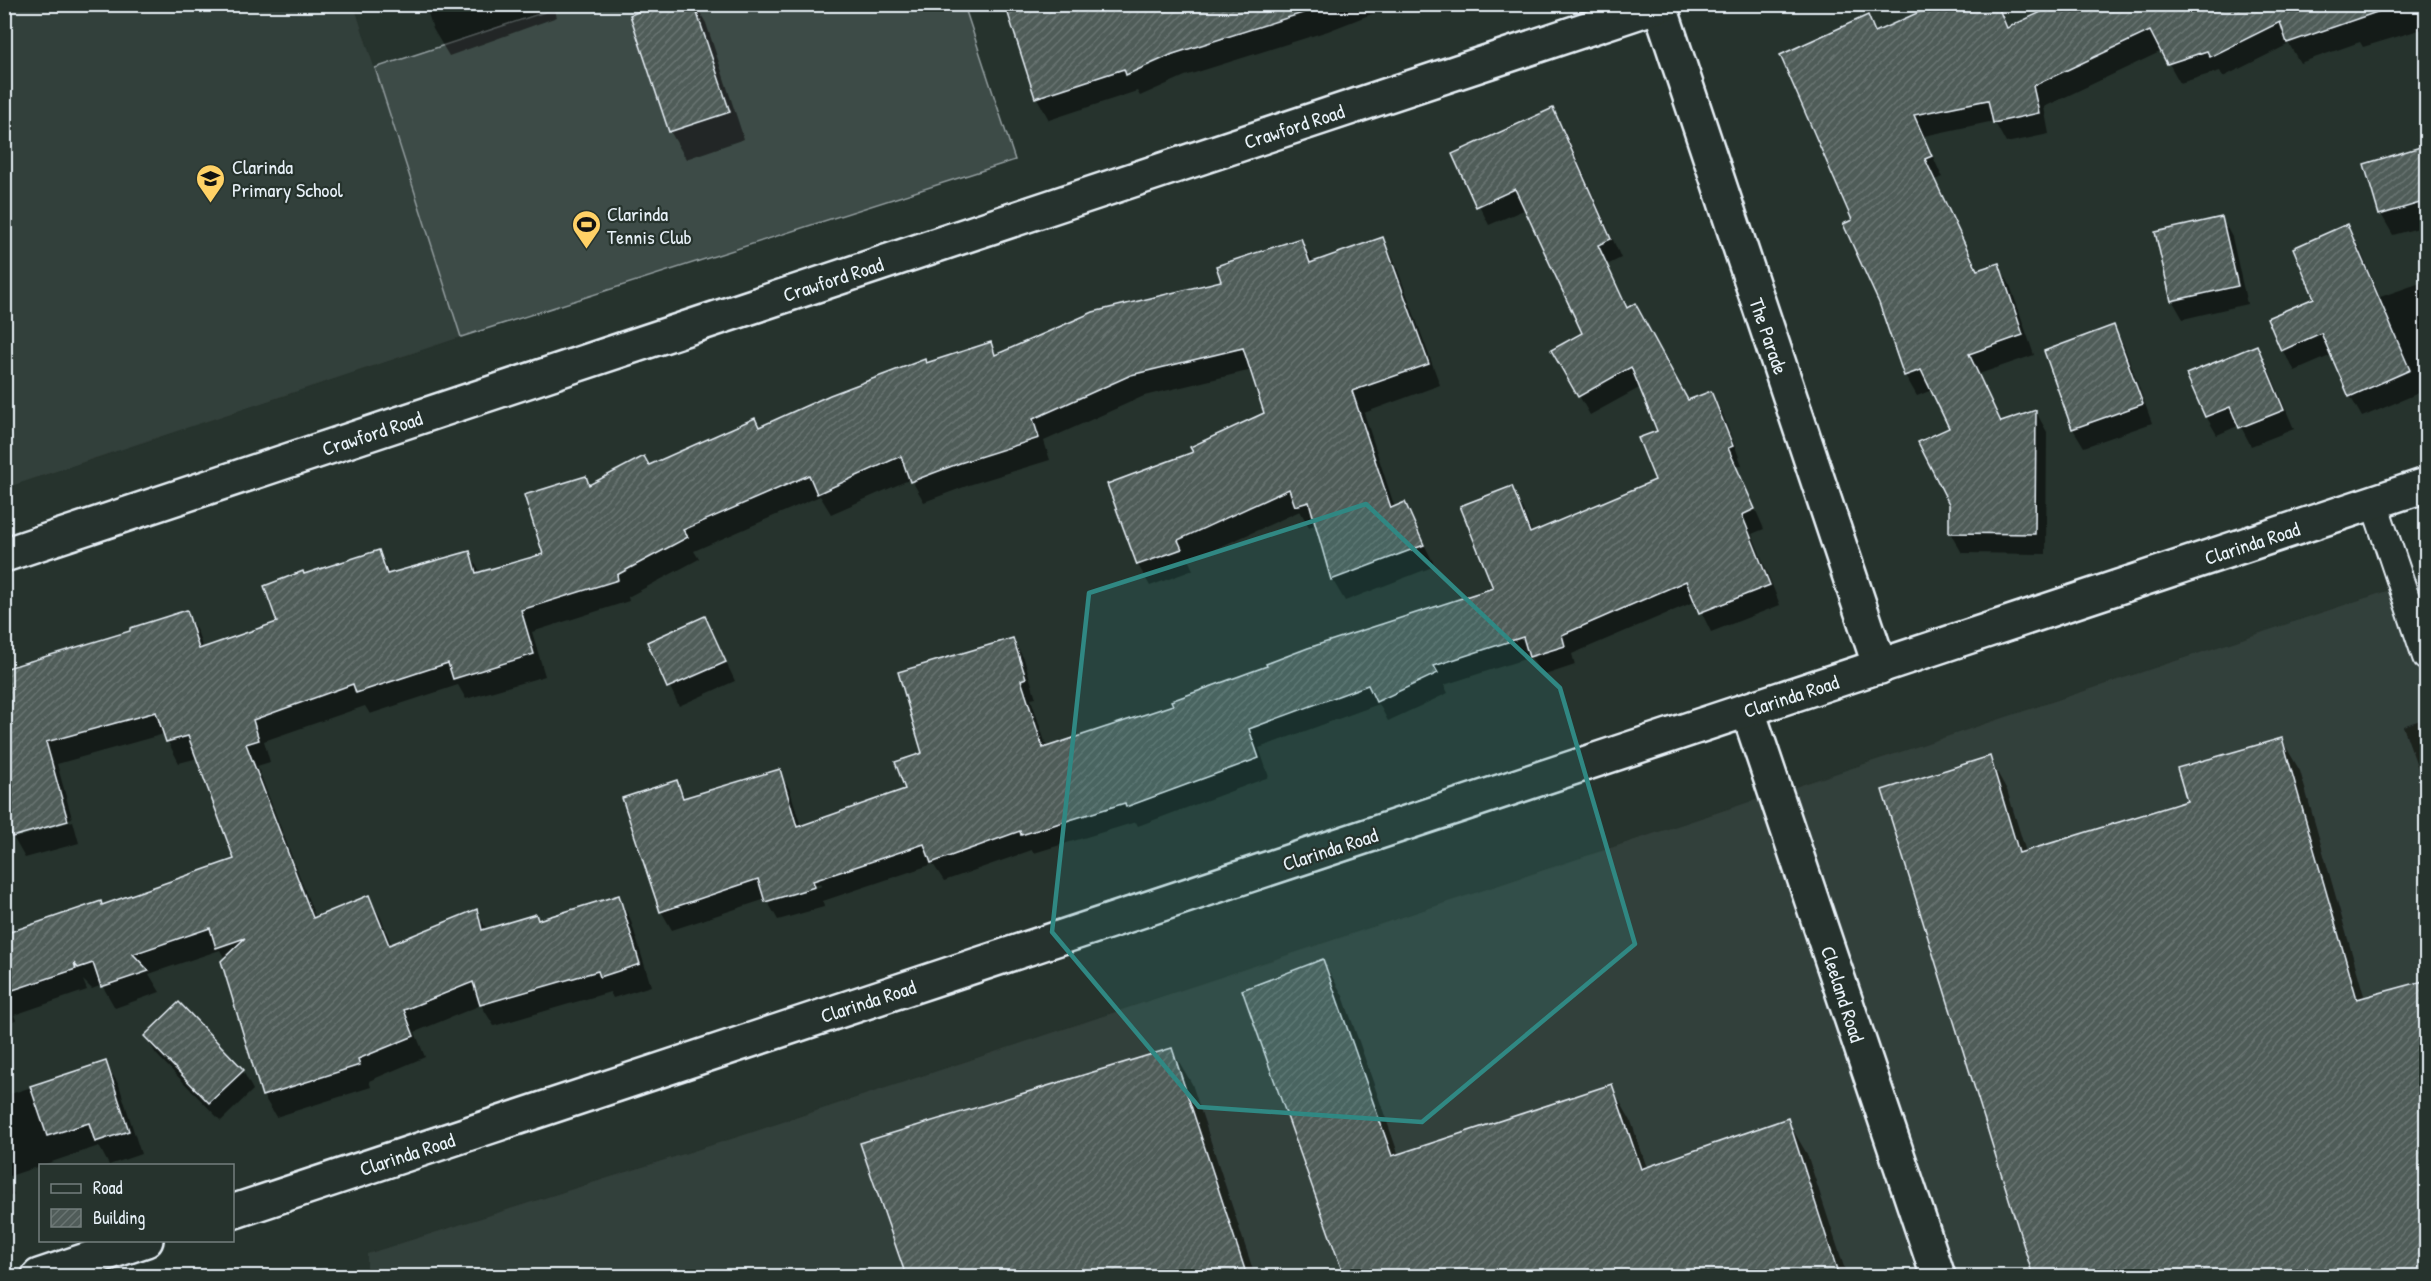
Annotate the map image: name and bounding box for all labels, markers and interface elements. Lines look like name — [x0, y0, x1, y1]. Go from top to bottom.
street label: Crawford Road — [1240, 97, 1348, 155]
place label: Clarinda Primary School — [232, 153, 343, 203]
school or university icon: Clarinda Primary School — [195, 162, 227, 204]
place label: Clarinda Tennis Club — [607, 200, 692, 250]
sports icon: Clarinda Tennis Club — [570, 208, 602, 250]
street label: Crawford Road — [779, 250, 887, 308]
street label: The Parade — [1743, 294, 1795, 378]
street label: Crawford Road — [318, 404, 426, 462]
street label: Clarinda Road — [2201, 515, 2303, 571]
street label: Clarinda Road — [1740, 668, 1842, 724]
street label: Clarinda Road — [1279, 821, 1381, 877]
street label: Cleeland Road — [1815, 942, 1871, 1046]
street label: Clarinda Road — [817, 973, 919, 1029]
street label: Clarinda Road — [356, 1126, 458, 1182]
legend — [39, 1164, 234, 1242]
text: Road — [93, 1175, 123, 1200]
text: Building — [93, 1205, 145, 1230]

